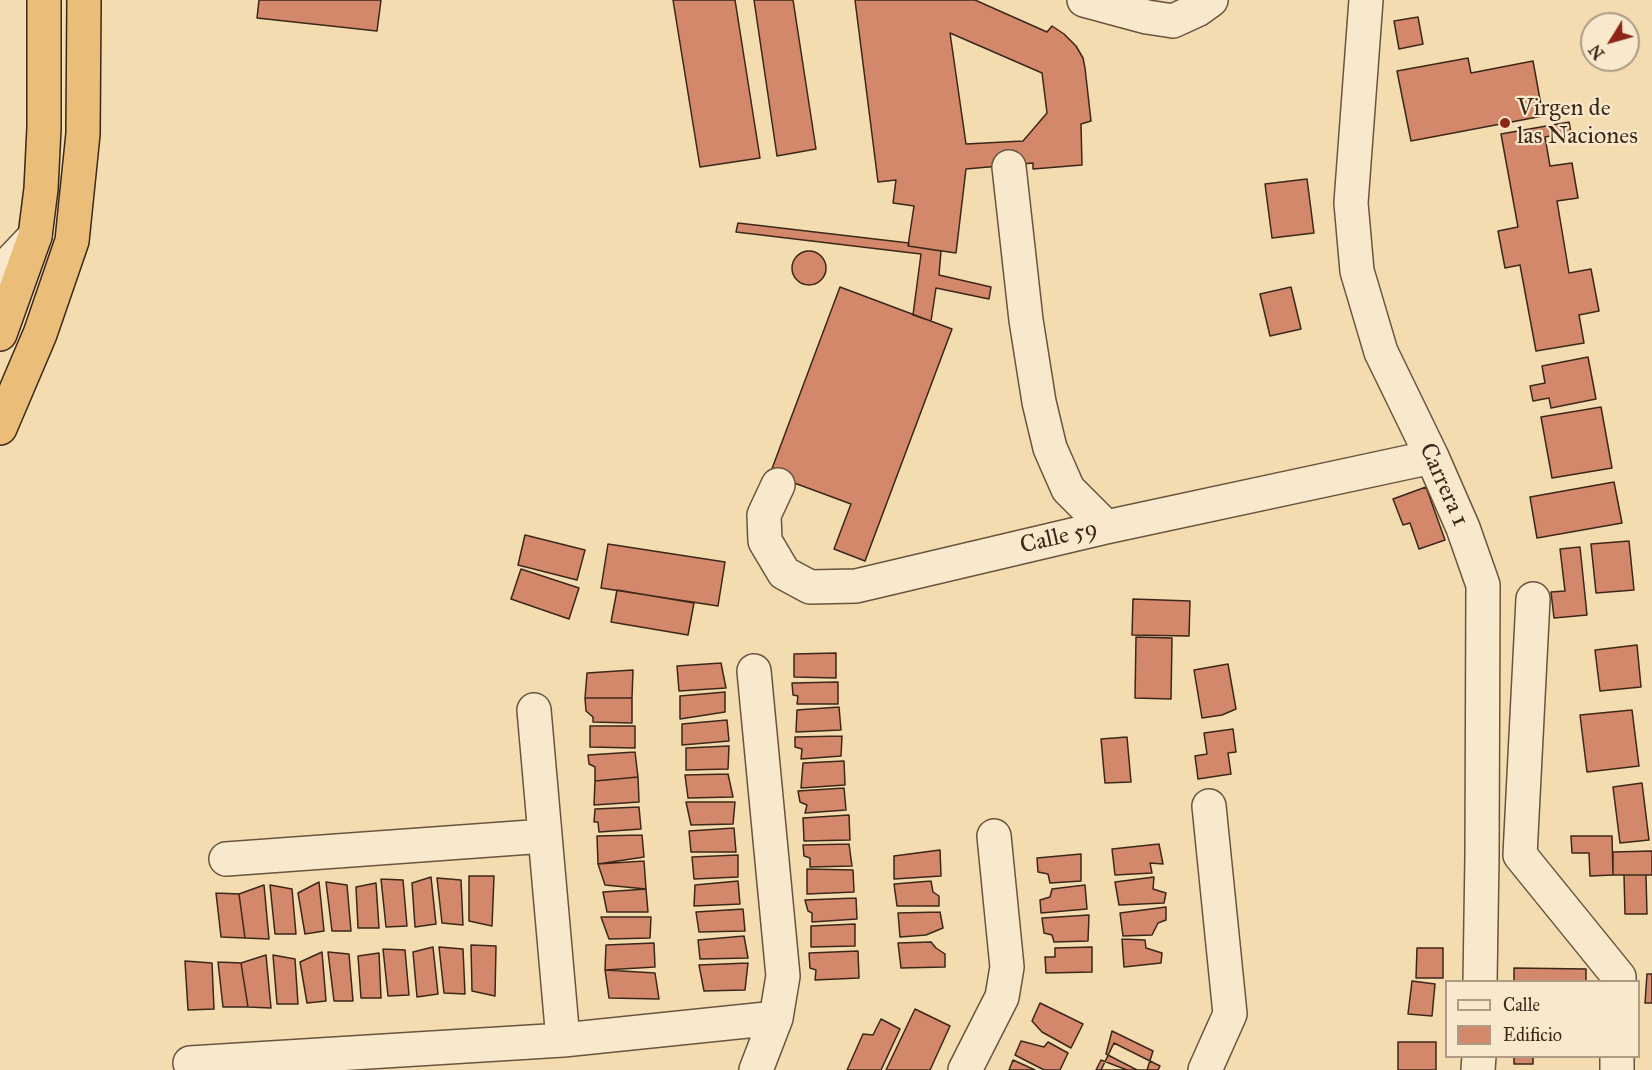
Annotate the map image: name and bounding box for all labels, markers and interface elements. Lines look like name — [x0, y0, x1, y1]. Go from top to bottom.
north arrow — [1580, 12, 1640, 72]
text: N — [1585, 41, 1609, 63]
place label: Virgen de las Naciones — [1517, 95, 1638, 151]
marker: Virgen de las Naciones — [1498, 116, 1512, 130]
street label: Carrera 1 — [1412, 439, 1474, 531]
street label: Calle 59 — [1017, 515, 1101, 561]
legend — [1445, 980, 1640, 1058]
text: Calle — [1503, 994, 1540, 1016]
text: Edificio — [1503, 1024, 1562, 1046]

